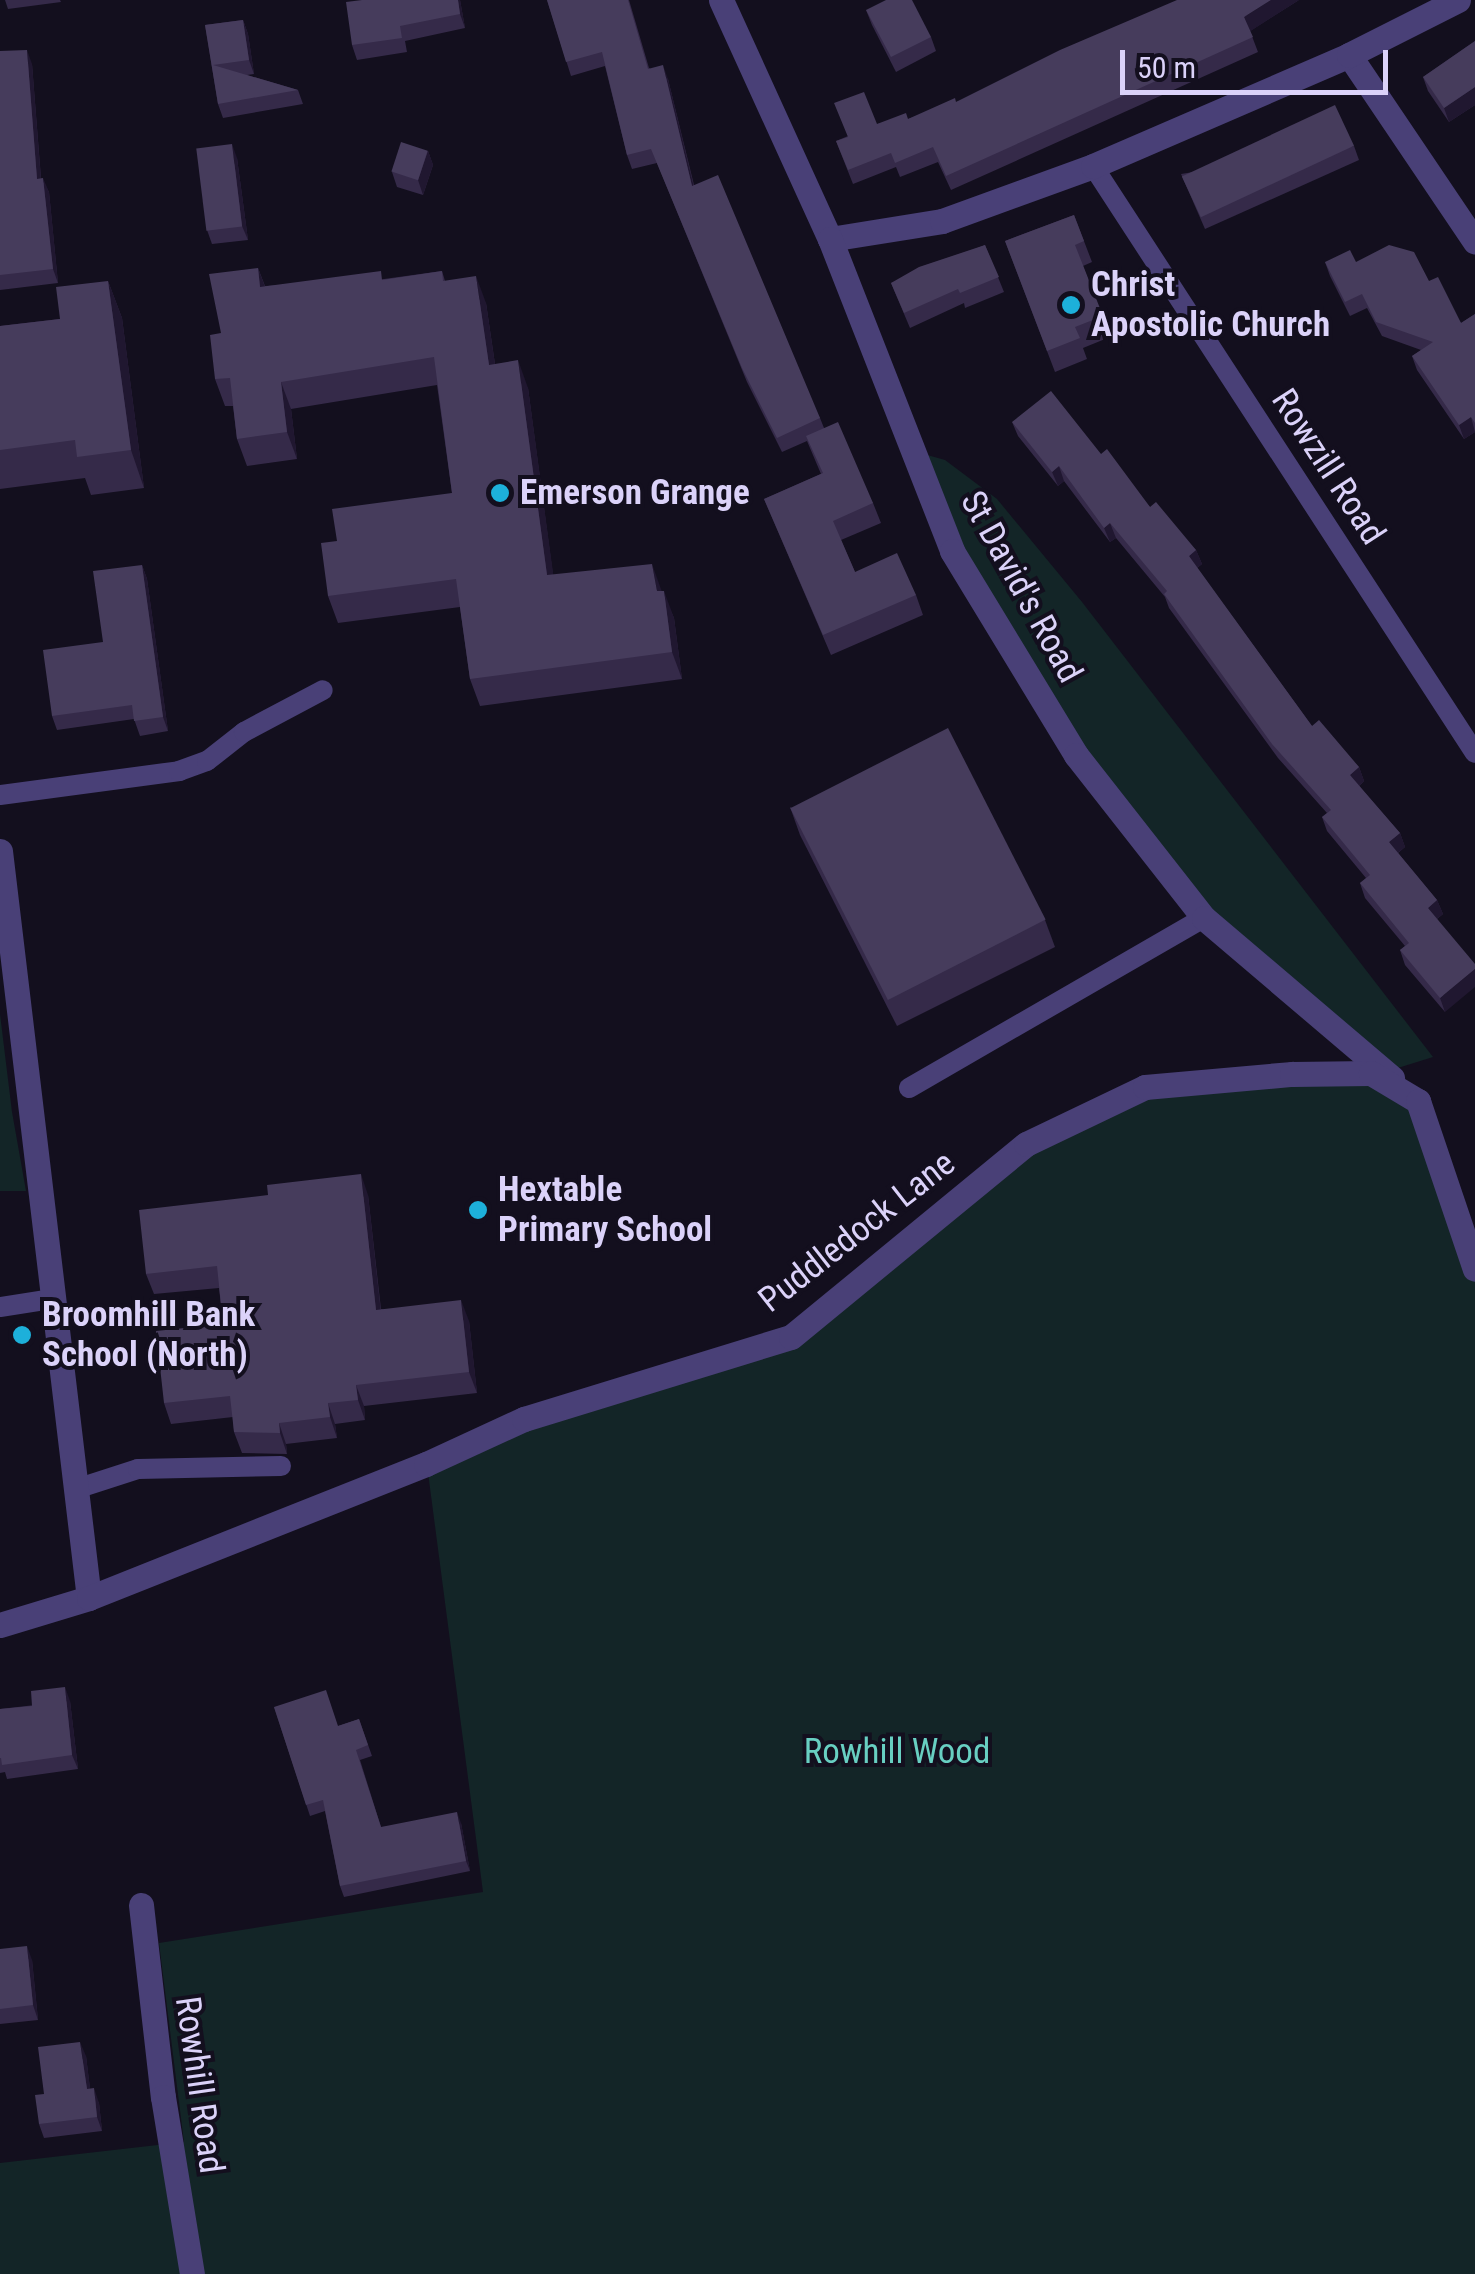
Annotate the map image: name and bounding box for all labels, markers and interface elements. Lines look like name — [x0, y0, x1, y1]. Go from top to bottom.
scale bar — [1125, 30, 1392, 92]
text: 50 m — [1137, 50, 1196, 85]
place label: Christ Apostolic Church — [1091, 264, 1330, 346]
marker: Christ Apostolic Church — [1060, 294, 1082, 316]
street label: Rowzill Road — [1262, 381, 1394, 553]
place label: Emerson Grange — [520, 472, 750, 514]
marker: Emerson Grange — [489, 482, 511, 504]
street label: St David's Road — [951, 484, 1091, 690]
street label: Puddledock Lane — [751, 1142, 963, 1322]
place label: Hextable Primary School — [498, 1169, 712, 1251]
marker: Hextable Primary School — [467, 1199, 489, 1221]
place label: Broomhill Bank School (North) — [42, 1294, 255, 1376]
marker: Broomhill Bank School (North) — [11, 1324, 33, 1346]
park label: Rowhill Wood — [804, 1731, 990, 1773]
street label: Rowhill Road — [166, 1994, 232, 2176]

